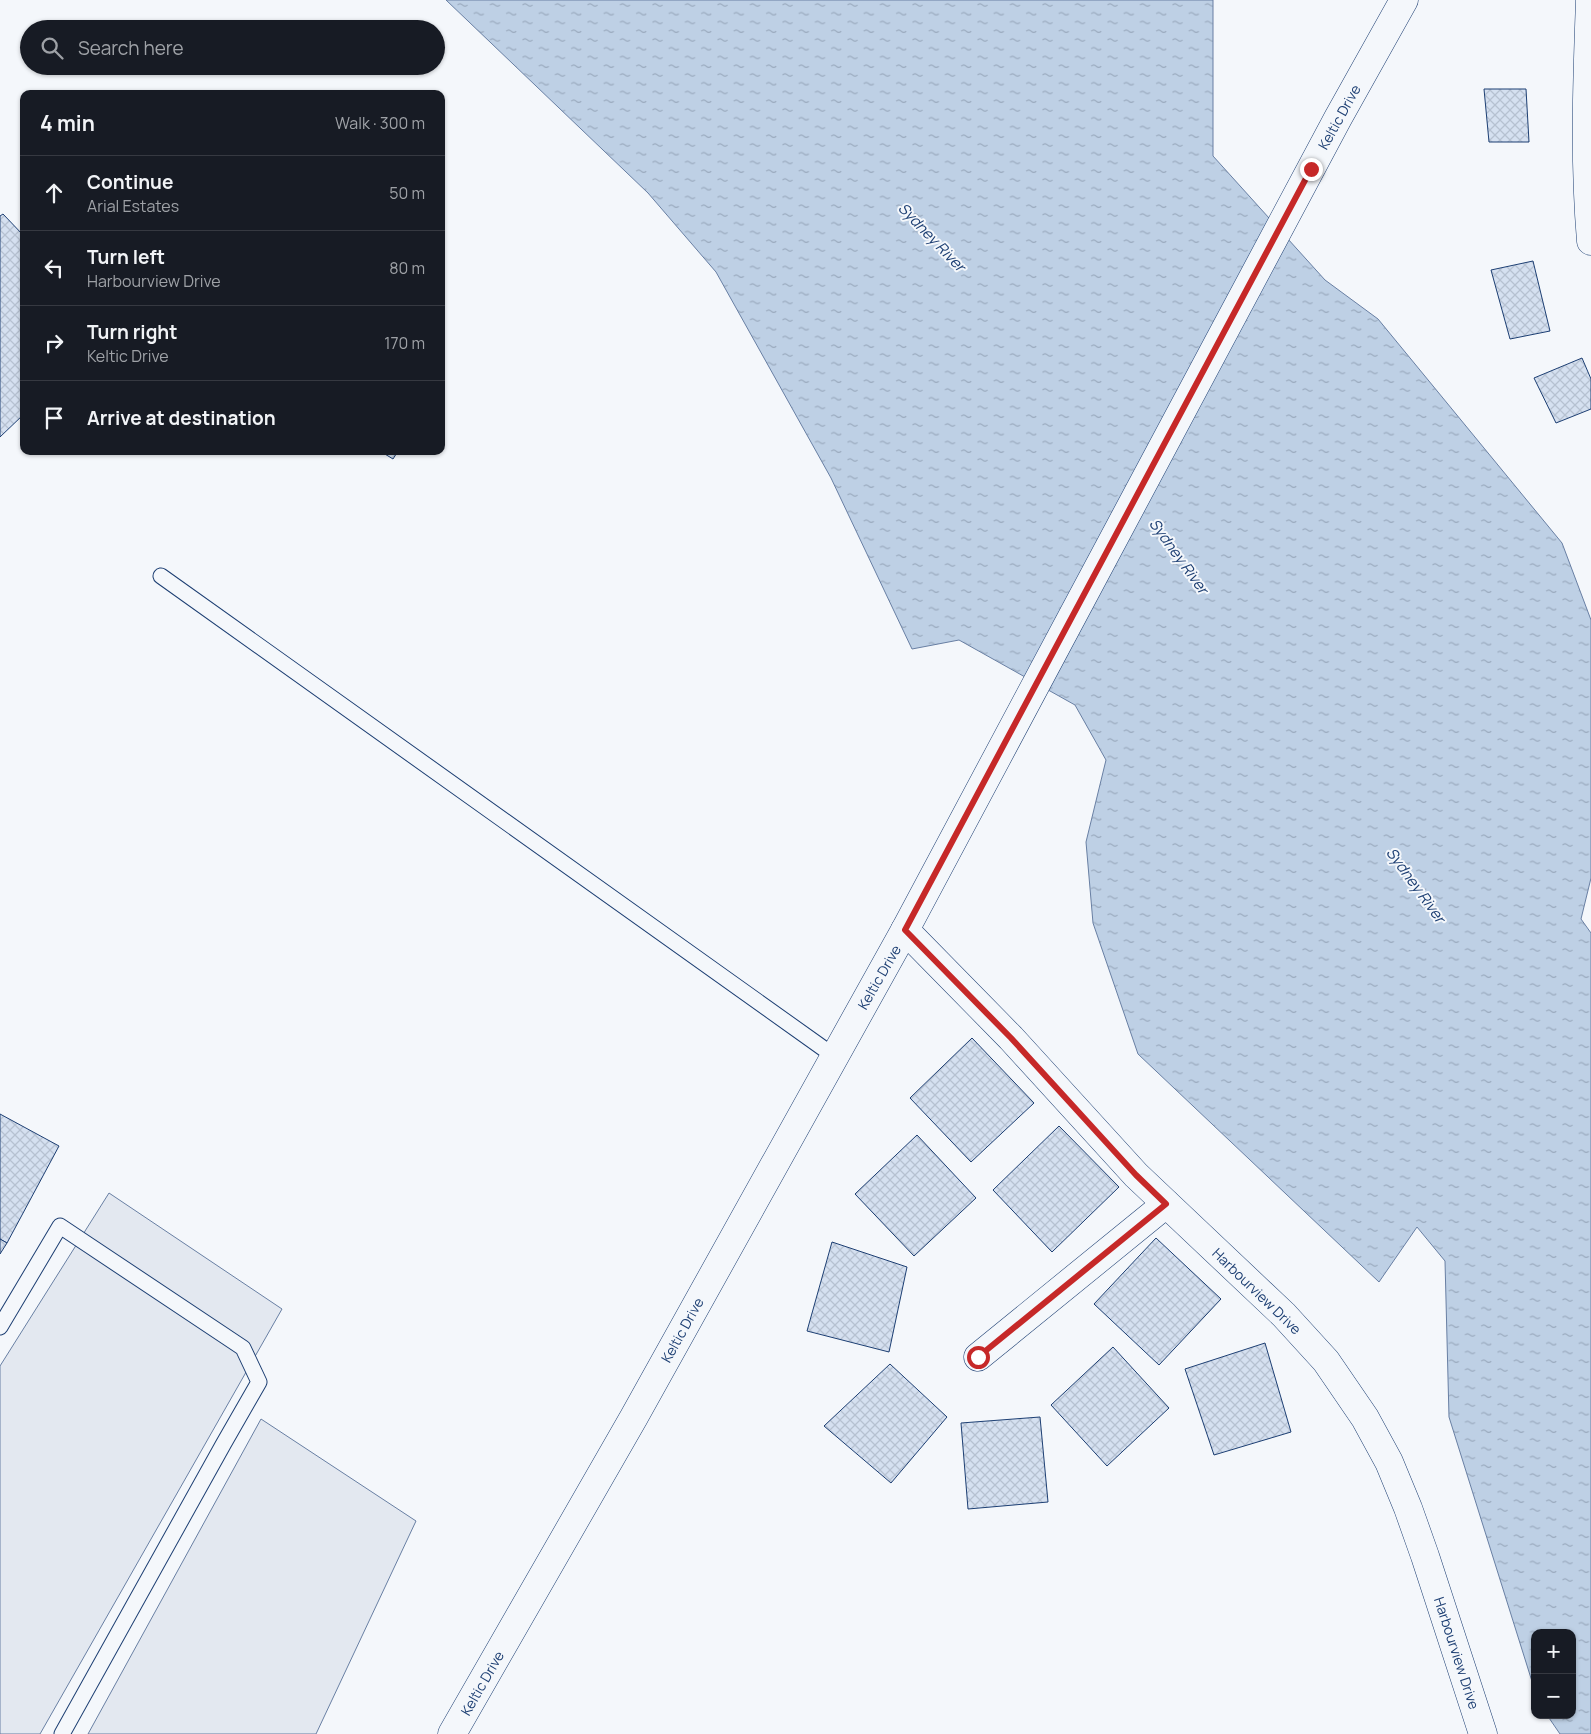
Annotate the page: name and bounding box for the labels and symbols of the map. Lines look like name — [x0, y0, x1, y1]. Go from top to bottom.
street label: Keltic Drive — [1313, 81, 1365, 153]
route end — [1300, 158, 1323, 181]
water label: Sydney River — [894, 198, 972, 278]
water label: Sydney River — [1145, 514, 1215, 600]
water label: Sydney River — [1382, 843, 1452, 929]
street label: Keltic Drive — [853, 941, 905, 1013]
street label: Harbourview Drive — [1208, 1244, 1306, 1338]
street label: Keltic Drive — [656, 1294, 708, 1366]
route start — [967, 1346, 990, 1369]
street label: Harbourview Drive — [1430, 1594, 1484, 1712]
street label: Keltic Drive — [456, 1647, 508, 1719]

